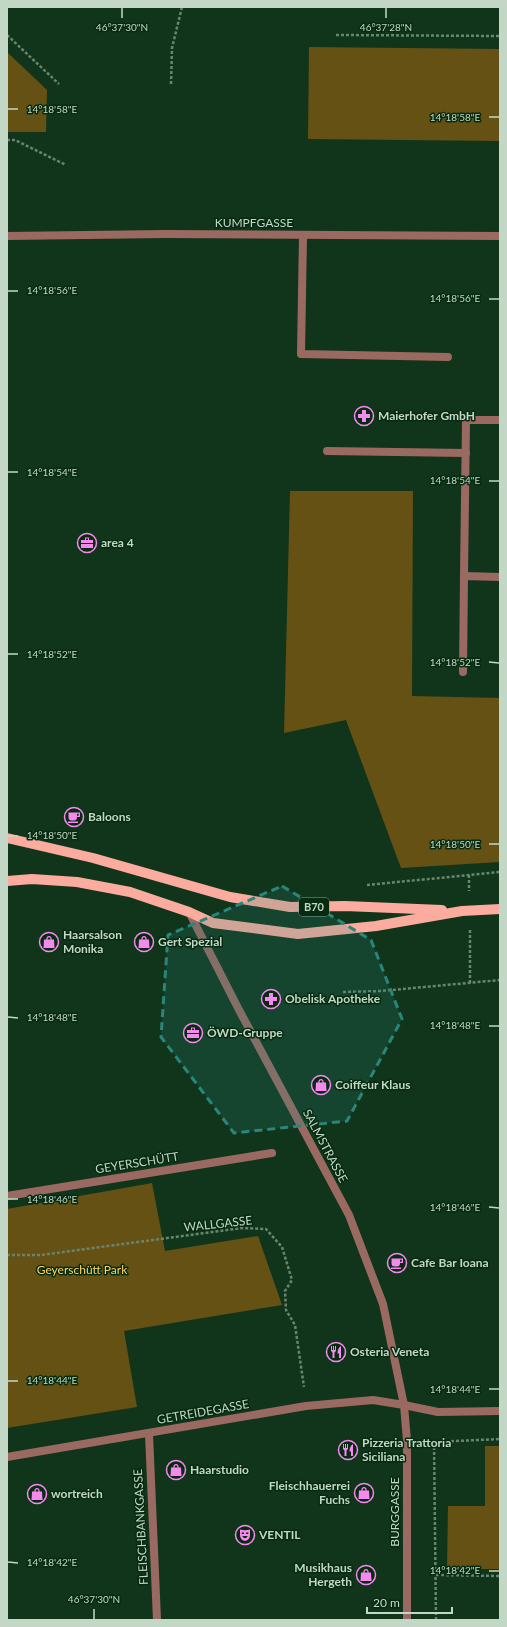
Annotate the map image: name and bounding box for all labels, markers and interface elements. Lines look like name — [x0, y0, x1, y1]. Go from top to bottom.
text: 46°37'30"N — [96, 21, 148, 33]
text: 46°37'28"N — [360, 21, 412, 33]
text: 14°18'58"E — [27, 103, 77, 115]
text: 14°18'58"E — [430, 111, 480, 123]
street label: KUMPFGASSE — [215, 215, 293, 230]
text: 14°18'56"E — [27, 284, 77, 296]
text: 14°18'56"E — [430, 292, 480, 304]
pharmacy icon: Maierhofer GmbH — [353, 405, 375, 427]
place label: Maierhofer GmbH — [378, 408, 475, 423]
text: 14°18'54"E — [27, 466, 77, 478]
text: 14°18'54"E — [430, 474, 480, 486]
office icon: area 4 — [76, 532, 98, 554]
place label: area 4 — [101, 535, 134, 550]
text: 14°18'52"E — [27, 648, 77, 660]
text: 14°18'52"E — [430, 656, 480, 668]
cafe icon: Baloons — [63, 806, 85, 828]
place label: Baloons — [88, 809, 131, 824]
text: 14°18'50"E — [27, 829, 77, 841]
text: 14°18'50"E — [430, 838, 480, 850]
road number: B70 — [299, 898, 329, 916]
place label: Haarsalson Monika — [63, 927, 122, 956]
shop icon: Haarsalson Monika — [38, 931, 60, 953]
shop icon: Gert Spezial — [133, 931, 155, 953]
place label: Gert Spezial — [158, 934, 222, 949]
pharmacy icon: Obelisk Apotheke — [260, 988, 282, 1010]
place label: Obelisk Apotheke — [285, 991, 381, 1006]
text: 14°18'48"E — [27, 1011, 77, 1023]
text: 14°18'48"E — [430, 1019, 480, 1031]
office icon: ÖWD-Gruppe — [182, 1022, 204, 1044]
place label: ÖWD-Gruppe — [207, 1025, 283, 1040]
shop icon: Coiffeur Klaus — [310, 1074, 332, 1096]
place label: Coiffeur Klaus — [335, 1077, 410, 1092]
street label: SALMSTRASSE — [300, 1106, 351, 1185]
street label: GEYERSCHÜTT — [94, 1149, 180, 1177]
text: 14°18'46"E — [27, 1193, 77, 1205]
text: 14°18'46"E — [430, 1201, 480, 1213]
street label: WALLGASSE — [183, 1212, 253, 1235]
cafe icon: Cafe Bar Ioana — [386, 1252, 408, 1274]
place label: Cafe Bar Ioana — [411, 1255, 489, 1270]
park label: Geyerschütt Park — [37, 1262, 128, 1277]
restaurant icon: Osteria Veneta — [325, 1341, 347, 1363]
place label: Osteria Veneta — [350, 1344, 429, 1359]
text: 14°18'44"E — [27, 1374, 77, 1386]
text: 14°18'44"E — [430, 1383, 480, 1395]
street label: GETREIDEGASSE — [156, 1396, 250, 1427]
place label: Pizzeria Trattoria Siciliana — [362, 1435, 451, 1464]
restaurant icon: Pizzeria Trattoria Siciliana — [337, 1439, 359, 1461]
shop icon: Haarstudio — [165, 1459, 187, 1481]
place label: Haarstudio — [190, 1462, 249, 1477]
street label: FLEISCHBANKGASSE — [130, 1469, 151, 1585]
street label: BURGGASSE — [387, 1477, 402, 1547]
place label: Fleischhauerrei Fuchs — [269, 1478, 350, 1507]
shop icon: Fleischhauerrei Fuchs — [353, 1482, 375, 1504]
shop icon: wortreich — [26, 1483, 48, 1505]
place label: wortreich — [51, 1486, 103, 1501]
theatre icon: VENTIL — [234, 1524, 256, 1546]
place label: VENTIL — [258, 1527, 301, 1542]
text: 14°18'42"E — [27, 1556, 77, 1568]
place label: Musikhaus Hergeth — [294, 1560, 352, 1589]
shop icon: Musikhaus Hergeth — [355, 1564, 377, 1586]
text: 14°18'42"E — [430, 1564, 480, 1576]
scale bar — [367, 1589, 452, 1615]
text: 46°37'30"N — [68, 1593, 120, 1605]
text: 20 m — [373, 1595, 400, 1610]

